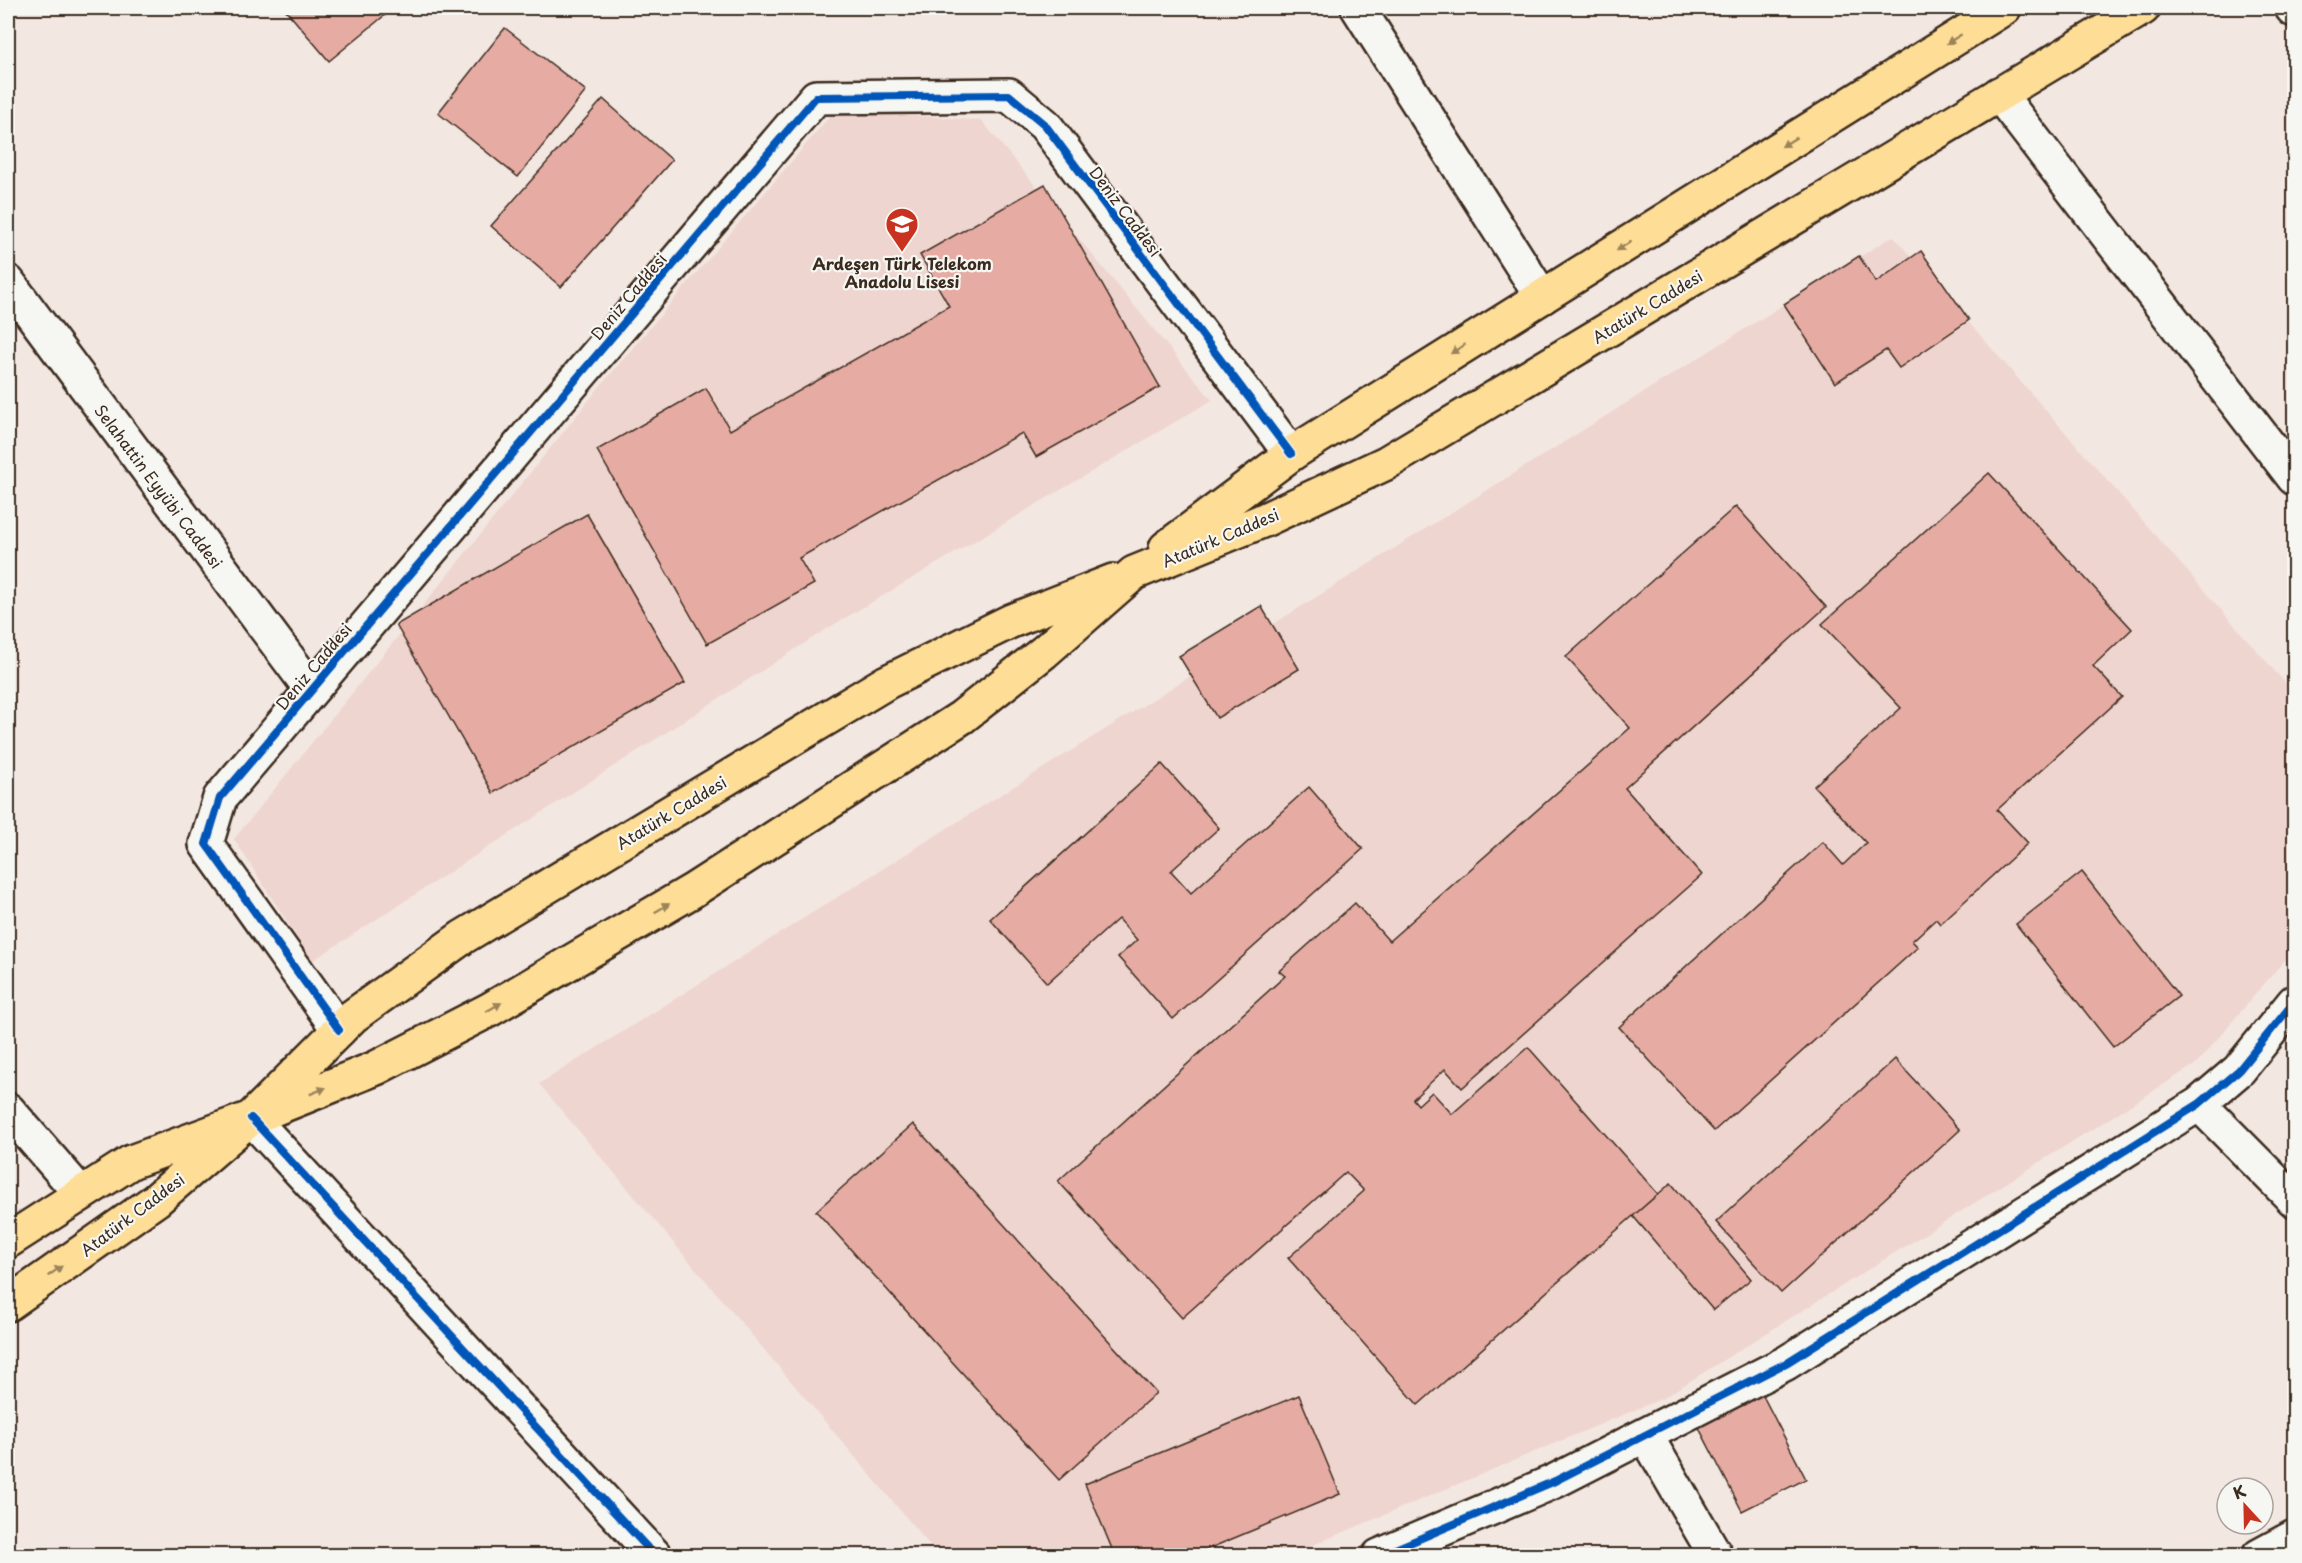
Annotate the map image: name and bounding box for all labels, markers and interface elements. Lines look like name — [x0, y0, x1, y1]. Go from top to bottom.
one-way arrow — [1946, 33, 1962, 44]
one-way arrow — [1781, 137, 1797, 148]
street label: Deniz Caddesi — [1084, 161, 1168, 261]
school or university icon: Ardeşen Türk Telekom Anadolu Lisesi — [884, 206, 920, 253]
one-way arrow — [1615, 240, 1632, 251]
street label: Deniz Caddesi — [584, 247, 672, 345]
place label: Ardeşen Türk Telekom Anadolu Lisesi — [812, 251, 992, 293]
street label: Atatürk Caddesi — [1587, 264, 1707, 348]
one-way arrow — [1450, 344, 1466, 355]
street label: Selahattin Eyyübi Caddesi — [89, 399, 229, 573]
street label: Atatürk Caddesi — [1158, 502, 1282, 572]
street label: Deniz Caddesi — [269, 617, 357, 715]
street label: Atatürk Caddesi — [611, 770, 731, 854]
one-way arrow — [654, 903, 671, 913]
one-way arrow — [486, 1001, 502, 1012]
one-way arrow — [310, 1086, 328, 1096]
street label: Atatürk Caddesi — [75, 1167, 189, 1261]
one-way arrow — [47, 1265, 63, 1277]
north arrow — [2215, 1476, 2275, 1536]
text: K — [2229, 1478, 2249, 1504]

